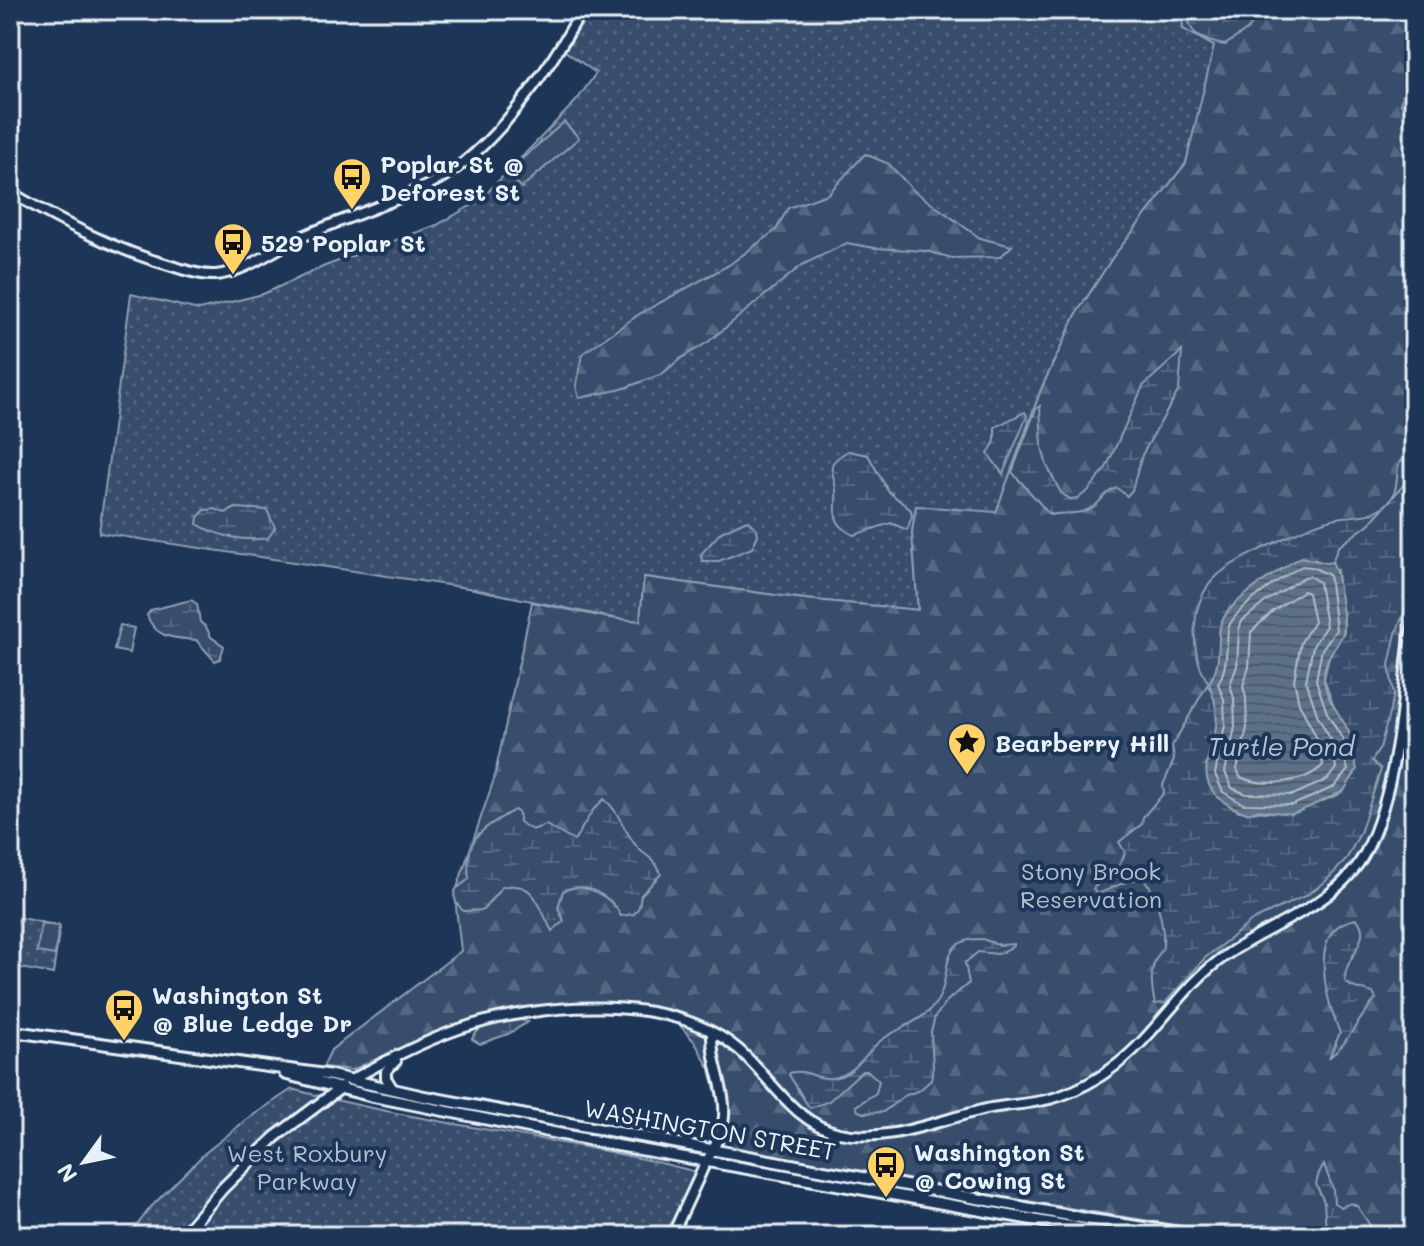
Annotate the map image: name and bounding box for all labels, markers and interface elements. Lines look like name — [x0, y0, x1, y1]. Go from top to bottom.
place label: Poplar St @ Deforest St — [380, 148, 524, 207]
bus stop icon: Poplar St @ Deforest St — [331, 156, 373, 211]
bus stop icon: 529 Poplar St — [212, 221, 254, 276]
place label: 529 Poplar St — [261, 227, 426, 258]
place icon: Bearberry Hill — [946, 721, 988, 776]
place label: Bearberry Hill — [995, 727, 1169, 758]
water label: Turtle Pond — [1208, 729, 1356, 763]
park label: Stony Brook Reservation — [1020, 855, 1162, 914]
place label: Washington St @ Blue Ledge Dr — [152, 979, 352, 1038]
bus stop icon: Washington St @ Blue Ledge Dr — [103, 987, 145, 1042]
street label: WASHINGTON STREET — [582, 1092, 838, 1166]
north arrow — [44, 1122, 124, 1202]
place label: Washington St @ Cowing St — [914, 1136, 1085, 1195]
park label: West Roxbury Parkway — [227, 1137, 387, 1196]
bus stop icon: Washington St @ Cowing St — [865, 1144, 907, 1199]
text: N — [50, 1158, 84, 1188]

